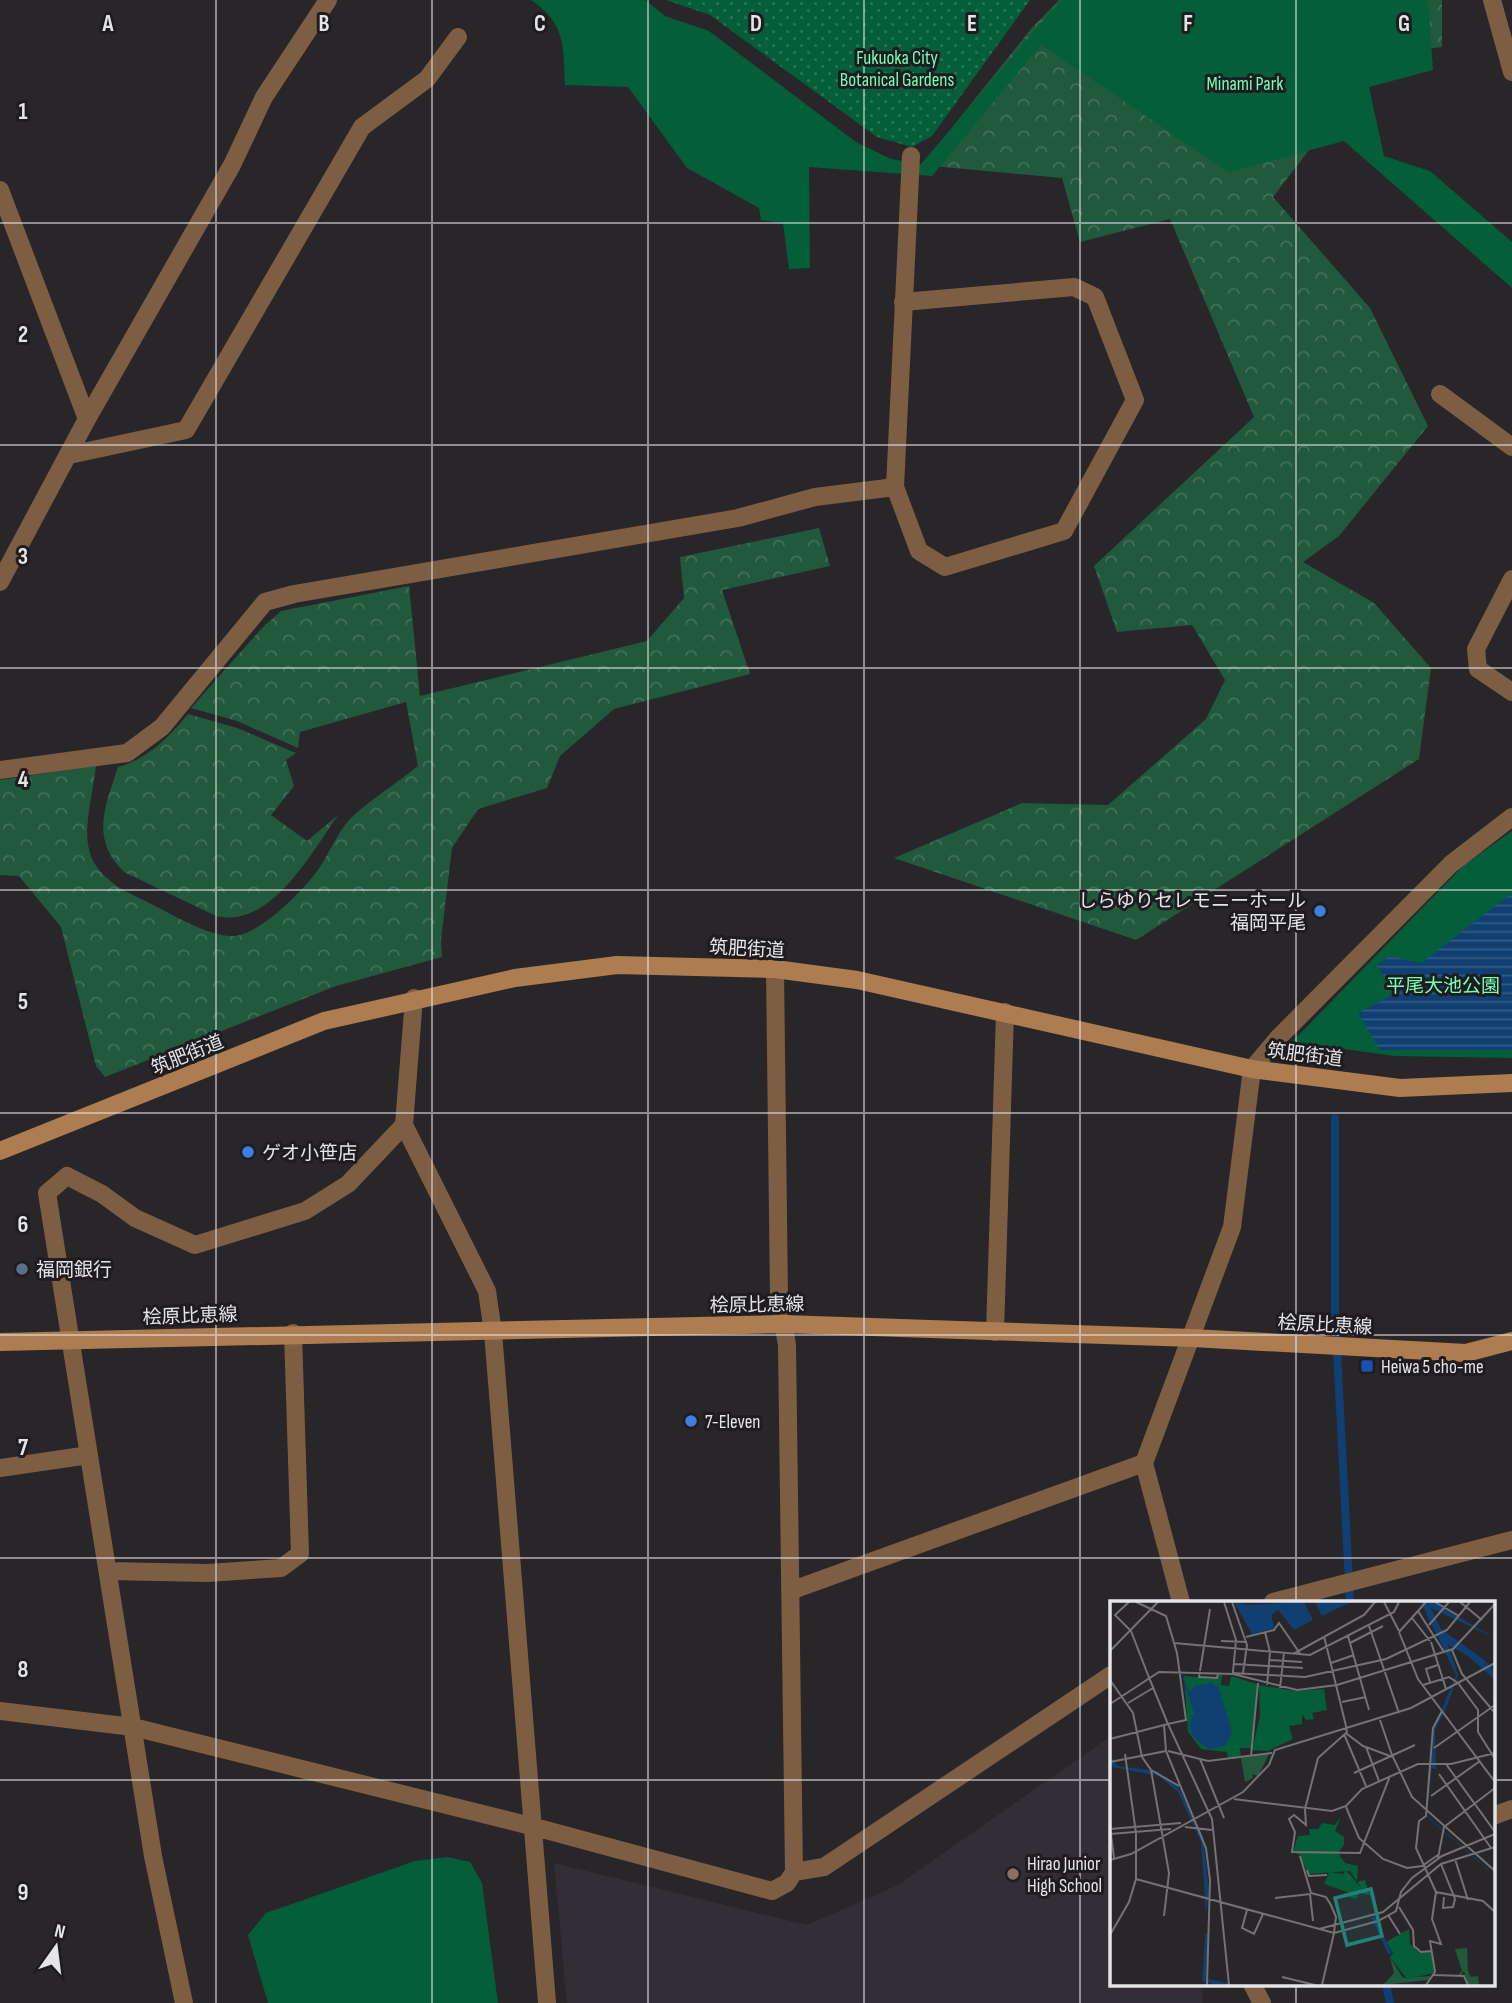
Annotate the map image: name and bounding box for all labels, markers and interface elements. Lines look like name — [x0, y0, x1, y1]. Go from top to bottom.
text: A — [102, 10, 115, 38]
text: B — [319, 10, 330, 38]
text: C — [534, 10, 546, 38]
text: D — [750, 10, 762, 38]
text: E — [967, 10, 977, 38]
text: F — [1183, 10, 1193, 38]
text: G — [1398, 10, 1410, 38]
park label: Fukuoka City Botanical Gardens — [840, 47, 954, 92]
park label: Minami Park — [1207, 73, 1284, 96]
text: 1 — [18, 98, 28, 126]
text: 2 — [18, 321, 28, 349]
text: 3 — [18, 543, 28, 571]
text: 4 — [18, 766, 29, 794]
place label: しらゆりセレモニーホール 福岡平尾 — [1078, 890, 1306, 935]
marker: しらゆりセレモニーホール 福岡平尾 — [1312, 903, 1328, 919]
street label: 筑肥街道 — [708, 936, 785, 963]
park label: 平尾大池公園 — [1386, 975, 1500, 998]
text: 5 — [18, 988, 28, 1016]
street label: 筑肥街道 — [148, 1030, 227, 1080]
street label: 筑肥街道 — [1266, 1039, 1344, 1072]
place label: ゲオ小笹店 — [262, 1142, 357, 1165]
marker: ゲオ小笹店 — [240, 1144, 256, 1160]
text: 6 — [18, 1211, 28, 1239]
place label: 福岡銀行 — [36, 1259, 112, 1282]
marker: 福岡銀行 — [14, 1261, 30, 1277]
street label: 桧原比恵線 — [709, 1293, 805, 1318]
street label: 桧原比恵線 — [142, 1303, 238, 1330]
street label: 桧原比恵線 — [1277, 1312, 1373, 1339]
place label: Heiwa 5 cho-me — [1381, 1356, 1484, 1379]
marker: Heiwa 5 cho-me — [1359, 1358, 1375, 1374]
place label: 7-Eleven — [705, 1411, 760, 1434]
marker: 7-Eleven — [683, 1413, 699, 1429]
text: 7 — [18, 1434, 28, 1462]
inset map — [1110, 1601, 1494, 1986]
text: 8 — [18, 1656, 29, 1684]
place label: Hirao Junior High School — [1027, 1853, 1102, 1898]
marker: Hirao Junior High School — [1005, 1866, 1021, 1882]
text: 9 — [18, 1879, 28, 1907]
north arrow — [21, 1912, 91, 1982]
text: N — [52, 1920, 67, 1944]

